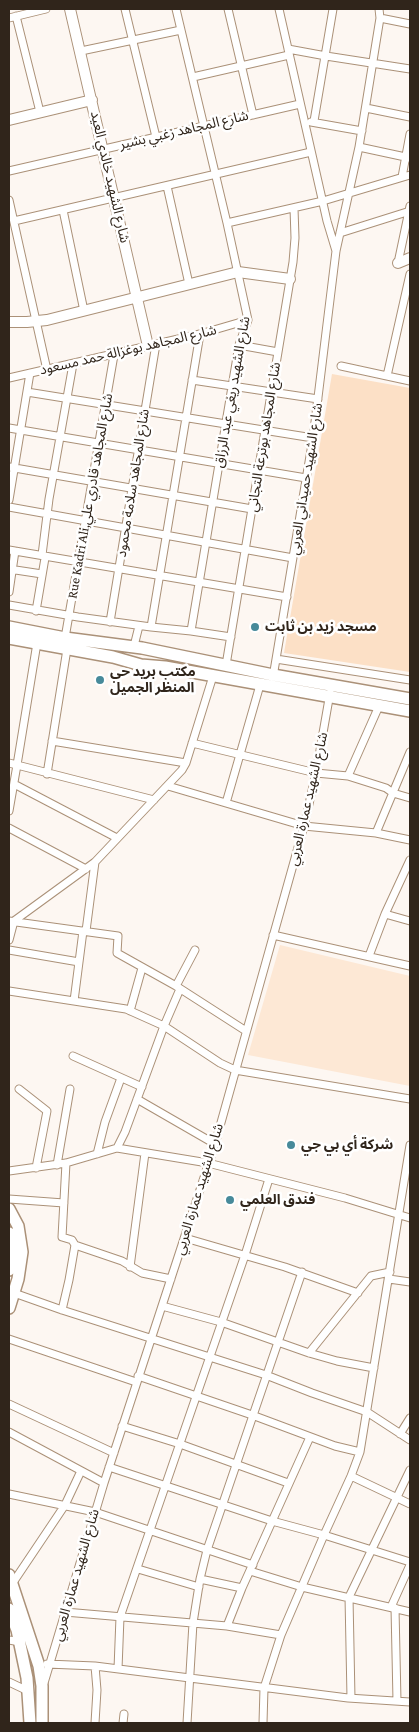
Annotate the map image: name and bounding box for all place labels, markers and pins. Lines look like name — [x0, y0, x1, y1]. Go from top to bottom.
place label: مسجد زيد بن ثابت — [265, 619, 377, 635]
marker: مسجد زيد بن ثابت — [249, 621, 261, 633]
place label: مكتب بريد حي المنظر الجميل — [110, 664, 196, 696]
marker: مكتب بريد حي المنظر الجميل — [94, 674, 106, 686]
place label: شركة أي بي جي — [301, 1137, 393, 1153]
marker: شركة أي بي جي — [285, 1139, 297, 1151]
place label: فندق العلمي — [240, 1192, 315, 1208]
marker: فندق العلمي — [224, 1194, 236, 1206]

